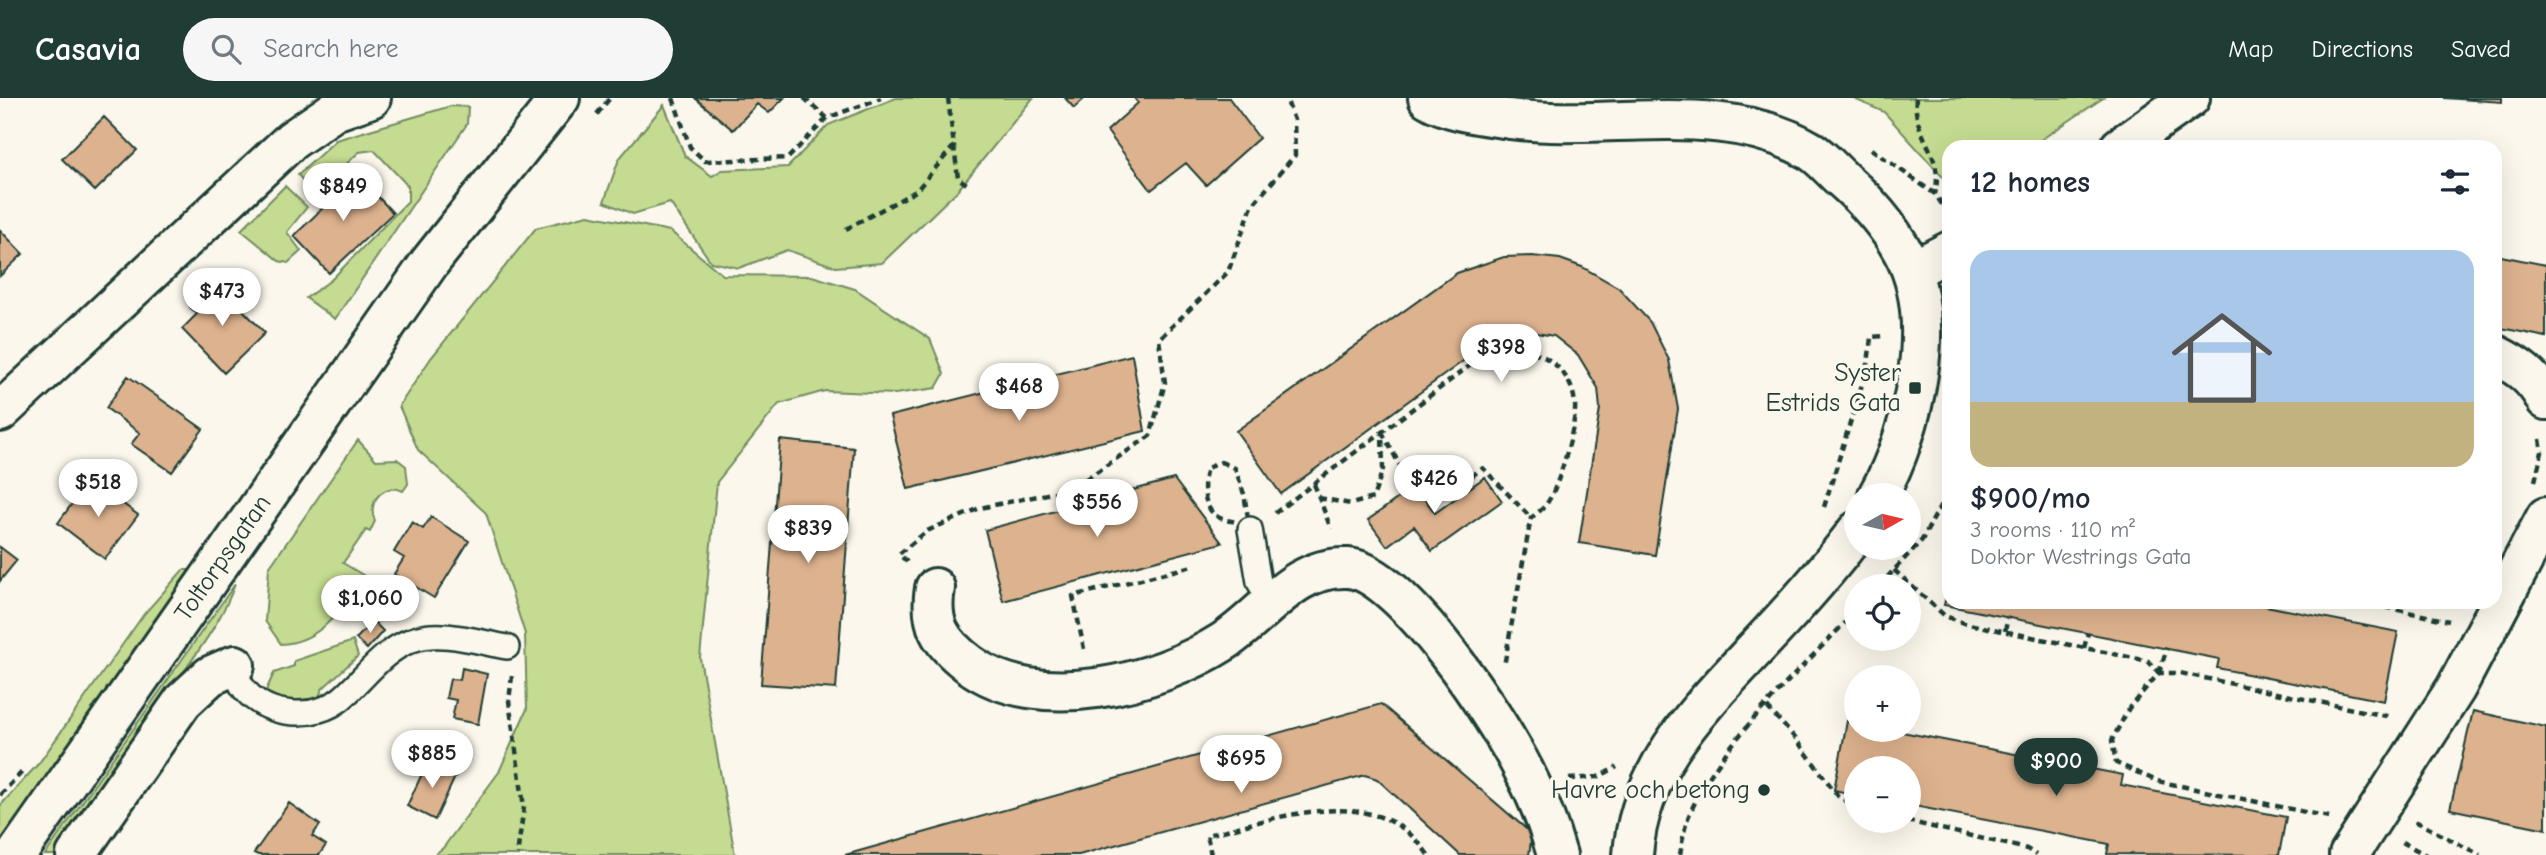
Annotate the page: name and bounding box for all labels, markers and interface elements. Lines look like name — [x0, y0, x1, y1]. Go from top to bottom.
search box — [183, 18, 673, 81]
text: Casavia — [35, 30, 141, 68]
icon: search — [207, 30, 245, 68]
text: Search here — [263, 34, 399, 64]
text: Map — [2228, 35, 2274, 63]
text: Directions — [2312, 35, 2413, 63]
text: Saved — [2451, 35, 2511, 63]
icon: filters — [2436, 163, 2474, 201]
pin: $849 — [302, 164, 384, 223]
text: 12 homes — [1970, 165, 2090, 200]
text: $849 — [319, 172, 367, 199]
pin: $473 — [181, 268, 263, 328]
text: $473 — [199, 277, 245, 304]
icon: home — [2159, 295, 2285, 421]
pin: $398 — [1460, 324, 1542, 384]
text: $398 — [1477, 333, 1526, 360]
place label: Syster Estrids Gata — [1765, 358, 1902, 418]
pin: $468 — [978, 364, 1060, 423]
text: $468 — [995, 372, 1043, 399]
marker: Syster Estrids Gata — [1907, 380, 1923, 396]
pin: $426 — [1393, 456, 1475, 515]
pin: $518 — [57, 460, 139, 519]
text: $426 — [1410, 464, 1458, 491]
text: $518 — [75, 468, 121, 495]
pin: $556 — [1056, 480, 1138, 539]
text: $900/mo — [1970, 481, 2091, 516]
north arrow — [1844, 483, 1922, 560]
map controls — [1844, 483, 1921, 833]
text: $556 — [1072, 488, 1122, 515]
street label: Toltorpsgatan — [168, 489, 278, 627]
pin: $839 — [767, 505, 849, 565]
text: $839 — [784, 514, 833, 541]
text: 3 rooms · 110 m² — [1970, 516, 2135, 543]
text: Doktor Westrings Gata — [1970, 543, 2191, 570]
button: locate — [1844, 574, 1921, 651]
pin: $1,060 — [313, 575, 427, 635]
text: $1,060 — [337, 584, 403, 611]
button: + — [1844, 665, 1921, 742]
pin: $885 — [391, 730, 473, 790]
pin: $695 — [1200, 736, 1282, 795]
pin: $900 — [2015, 738, 2097, 798]
text: $885 — [407, 739, 457, 766]
text: $695 — [1216, 744, 1266, 771]
text: $900 — [2030, 747, 2082, 774]
button: − — [1844, 756, 1921, 833]
place label: Havre och betong — [1551, 775, 1750, 805]
marker: Havre och betong — [1756, 782, 1772, 798]

